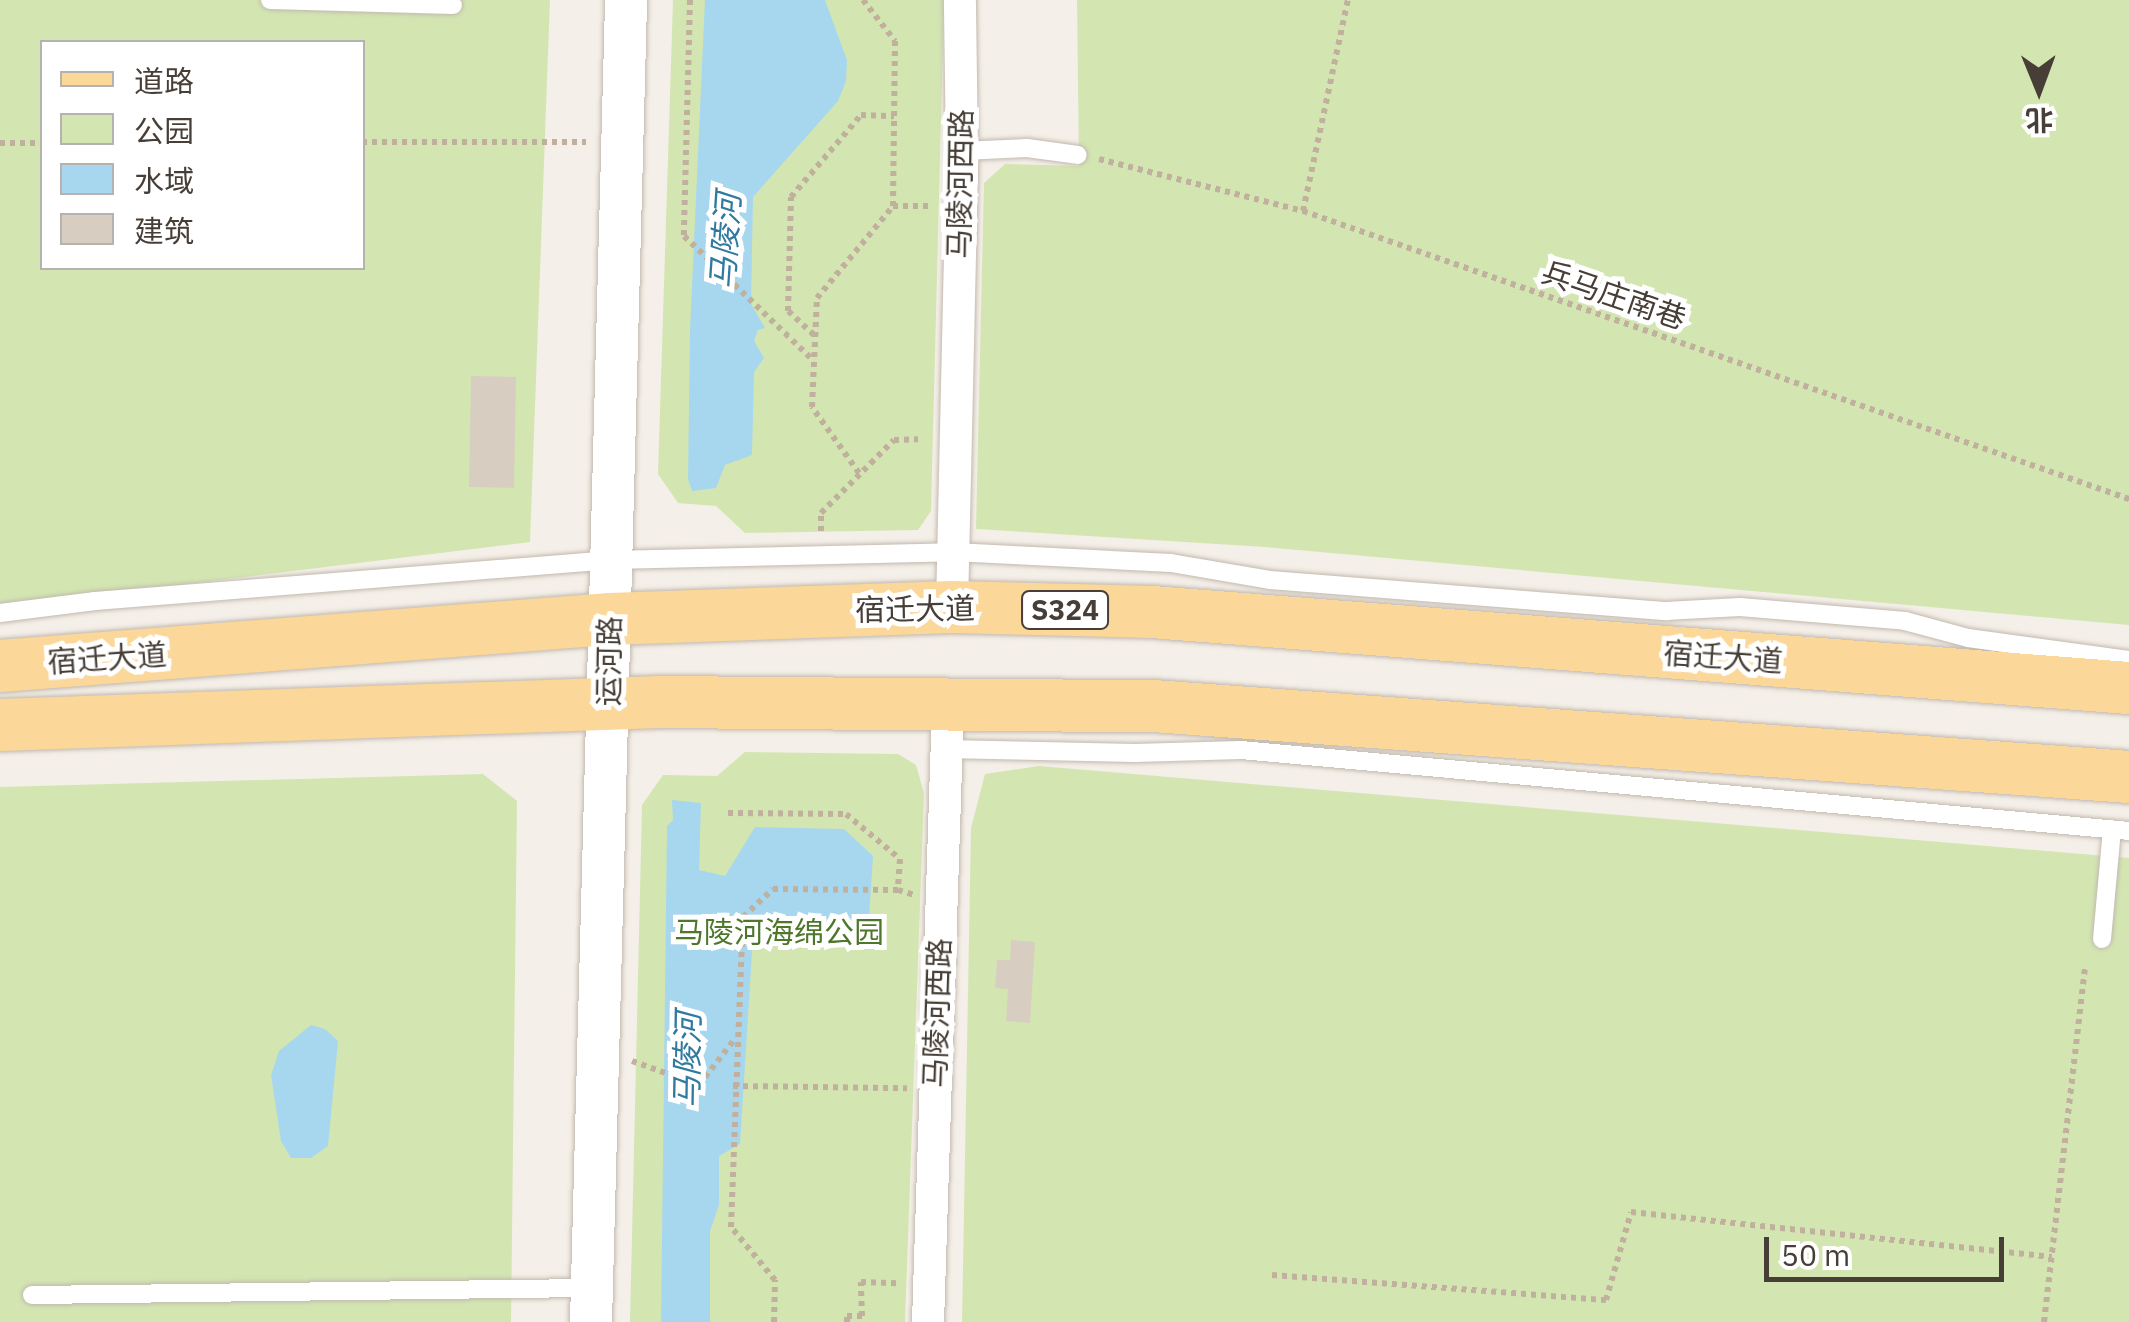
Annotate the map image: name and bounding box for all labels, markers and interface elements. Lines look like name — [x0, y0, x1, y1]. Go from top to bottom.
legend — [40, 40, 365, 270]
north arrow — [1989, 40, 2089, 140]
text: 道路 — [134, 61, 194, 100]
text: 北 — [2025, 102, 2054, 139]
street label: 马陵河西路 — [941, 109, 979, 259]
text: 公园 — [134, 111, 194, 150]
text: 水域 — [134, 161, 194, 200]
water label: 马陵河 — [702, 192, 748, 290]
text: 建筑 — [134, 211, 194, 250]
street label: 兵马庄南巷 — [1537, 254, 1691, 336]
road number: S324 — [1020, 587, 1110, 633]
street label: 宿迁大道 — [855, 590, 975, 628]
street label: 运河路 — [590, 616, 628, 706]
street label: 宿迁大道 — [1662, 635, 1784, 679]
street label: 宿迁大道 — [46, 636, 168, 680]
park label: 马陵河海绵公园 — [674, 914, 884, 950]
street label: 马陵河西路 — [916, 937, 958, 1089]
water label: 马陵河 — [667, 1012, 707, 1108]
scale bar — [1769, 1217, 2009, 1279]
text: 50 m — [1781, 1235, 1850, 1274]

